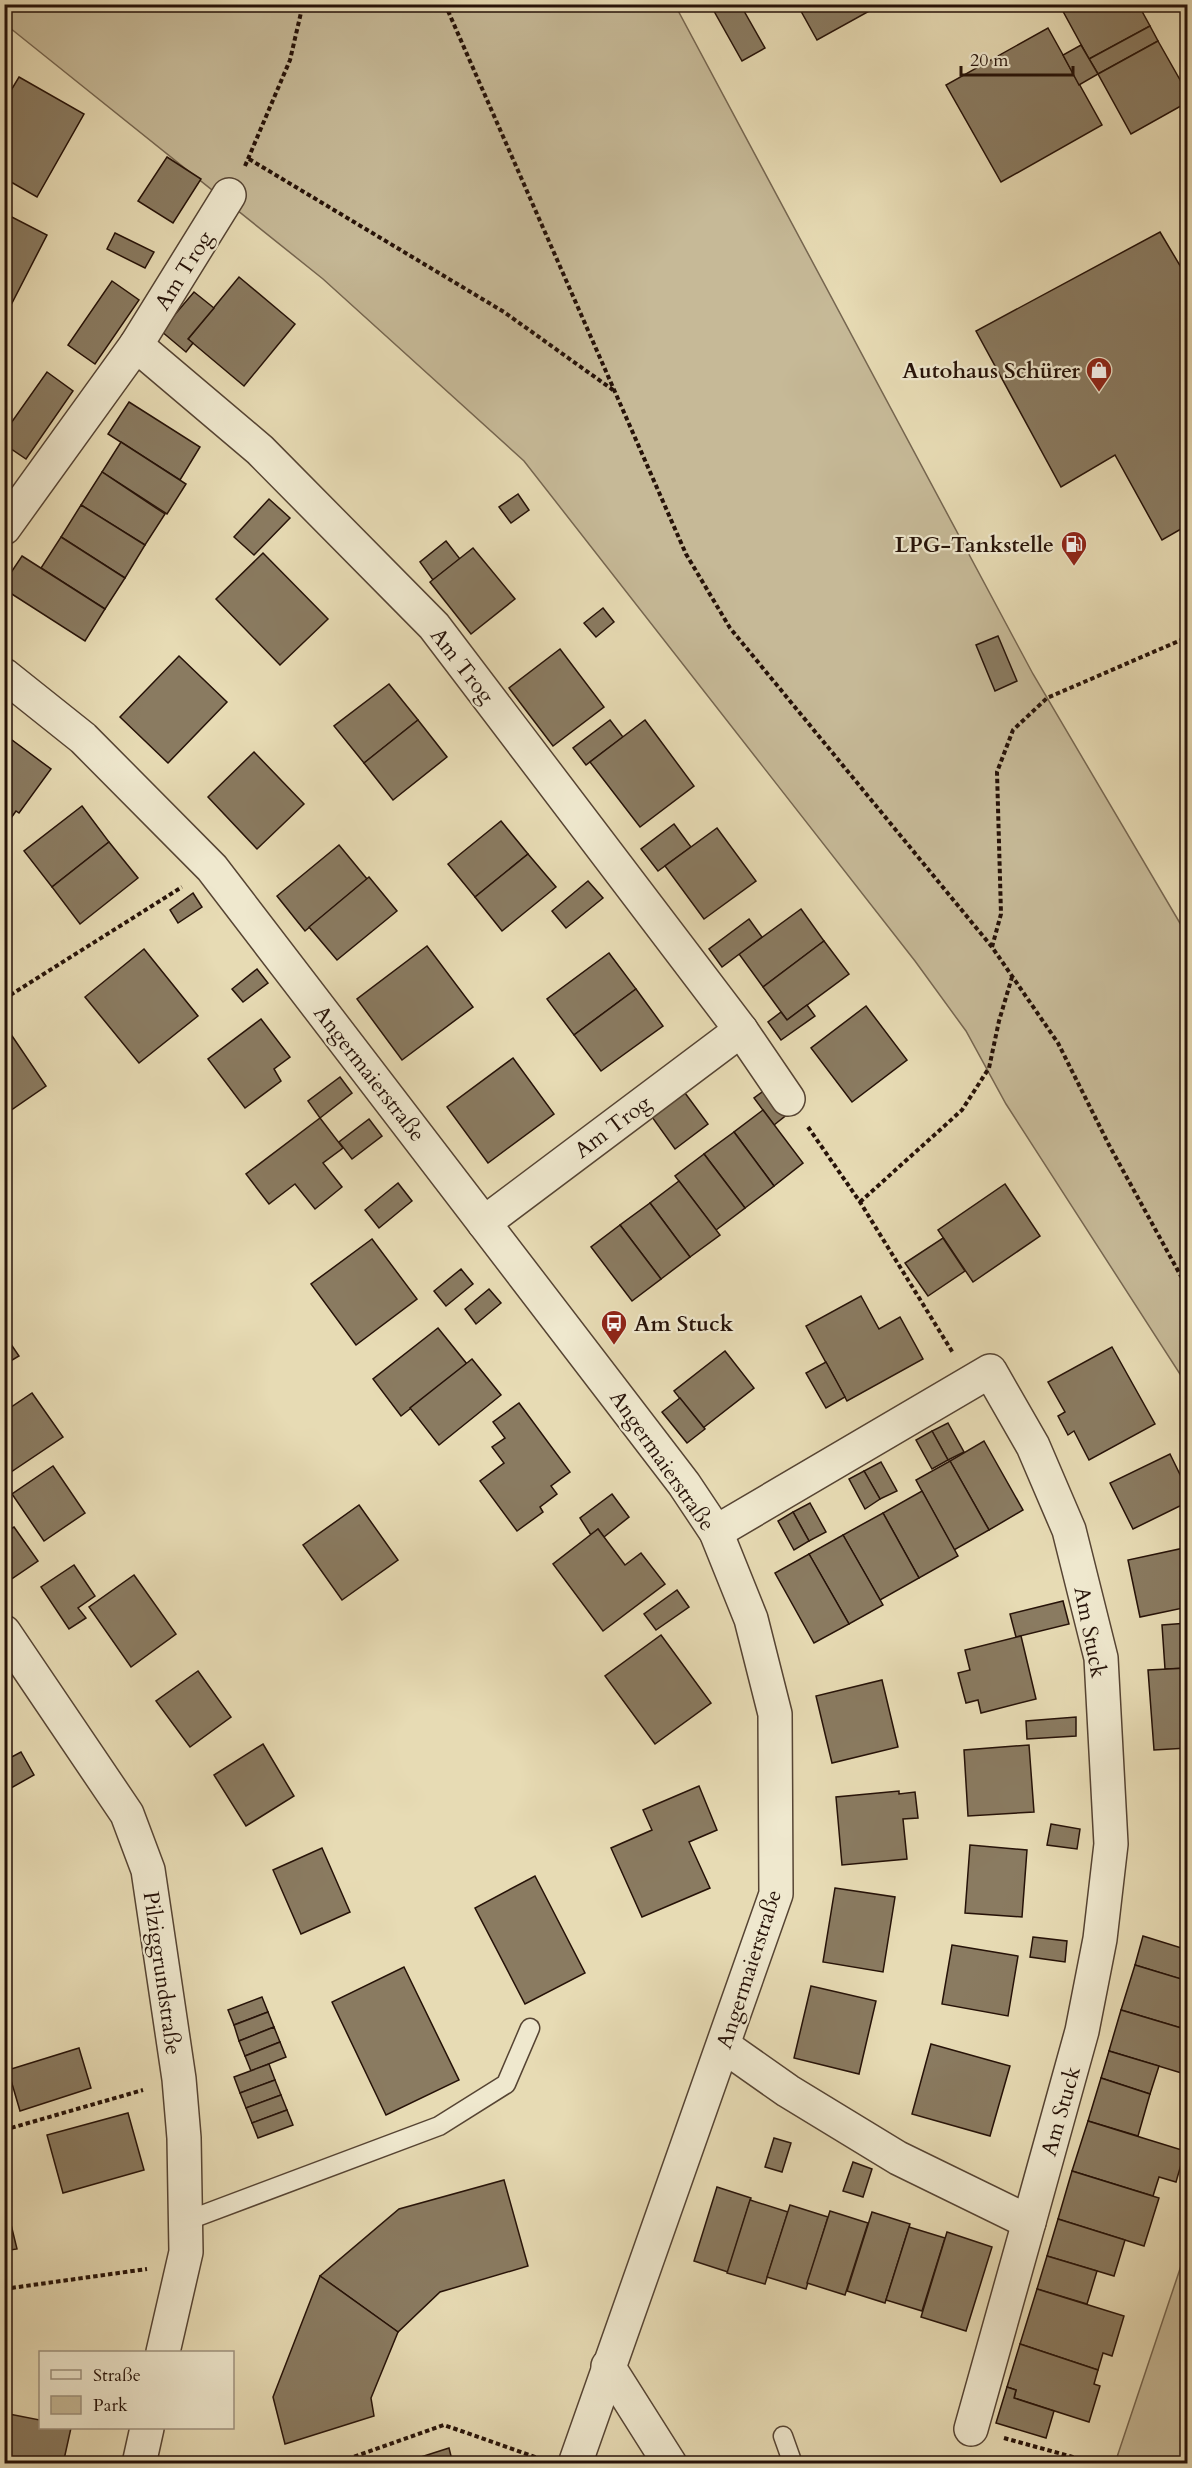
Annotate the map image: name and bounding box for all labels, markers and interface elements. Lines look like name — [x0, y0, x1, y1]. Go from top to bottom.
scale bar — [961, 39, 1074, 77]
text: 20 m — [970, 48, 1009, 73]
street label: Am Trog — [148, 224, 220, 316]
shop icon: Autohaus Schürer — [1084, 355, 1114, 393]
place label: Autohaus Schürer — [902, 356, 1080, 386]
fuel station icon: LPG-Tankstelle — [1059, 529, 1089, 567]
place label: LPG-Tankstelle — [895, 530, 1054, 560]
street label: Am Trog — [423, 621, 502, 710]
street label: Angermaierstraße — [306, 999, 432, 1148]
street label: Am Trog — [568, 1088, 658, 1165]
bus stop icon: Am Stuck — [599, 1308, 629, 1346]
place label: Am Stuck — [634, 1309, 734, 1339]
street label: Angermaierstraße — [602, 1384, 722, 1537]
street label: Am Stuck — [1067, 1584, 1114, 1680]
street label: Angermaierstraße — [709, 1886, 789, 2053]
street label: Pilziggrundstraße — [136, 1889, 188, 2057]
street label: Am Stuck — [1034, 2063, 1088, 2160]
legend — [39, 2351, 234, 2429]
text: Straße — [93, 2363, 141, 2388]
text: Park — [93, 2393, 128, 2418]

